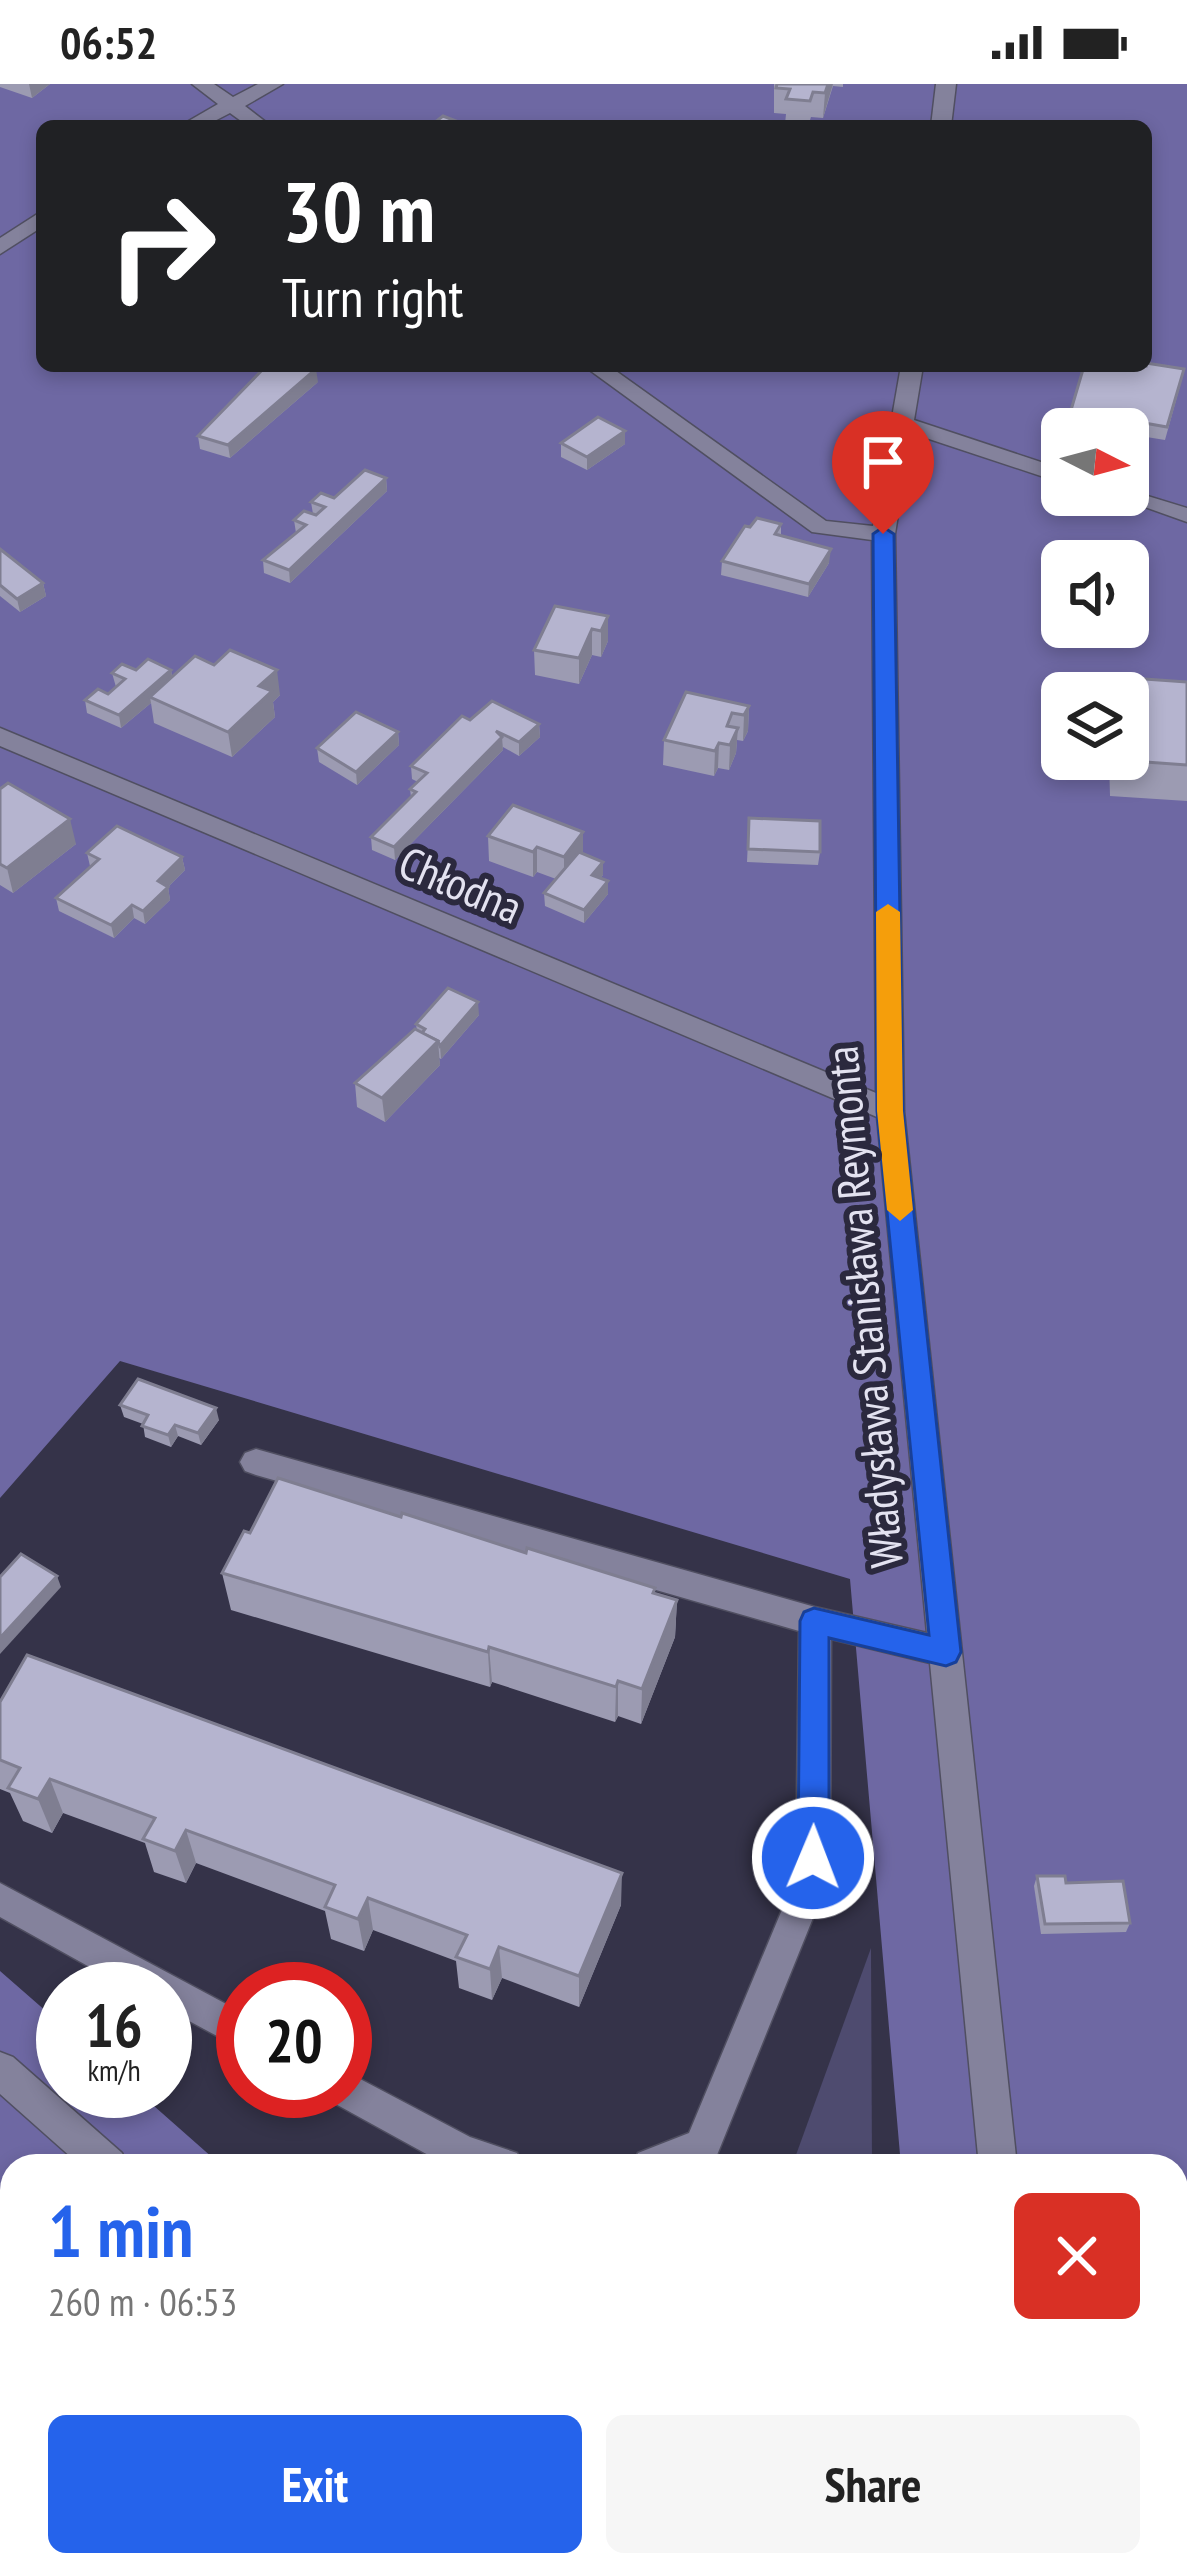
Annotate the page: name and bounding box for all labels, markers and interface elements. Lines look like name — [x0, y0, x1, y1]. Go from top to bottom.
text: 06:52 — [60, 13, 157, 71]
text: 30 m — [282, 156, 435, 265]
icon: right — [84, 168, 240, 324]
text: Turn right — [282, 262, 463, 332]
north arrow — [1041, 408, 1149, 516]
map controls — [1041, 408, 1149, 780]
pin — [832, 411, 934, 534]
icon: arrive — [850, 429, 916, 495]
button: sound — [1041, 540, 1149, 648]
button: layers — [1041, 672, 1149, 780]
street label: Chłodna — [391, 832, 531, 936]
street label: Władysława Stanisława Reymonta — [811, 1044, 915, 1570]
position arrow — [750, 1795, 876, 1921]
speed limit sign: 20 — [216, 1962, 372, 2118]
text: 16 — [85, 1986, 143, 2064]
text: km/h — [87, 2050, 141, 2089]
text: 1 min — [48, 2184, 193, 2277]
button: close — [1014, 2193, 1140, 2319]
text: 260 m · 06:53 — [48, 2276, 237, 2327]
button: Exit — [48, 2415, 582, 2553]
button: Share — [606, 2415, 1140, 2553]

